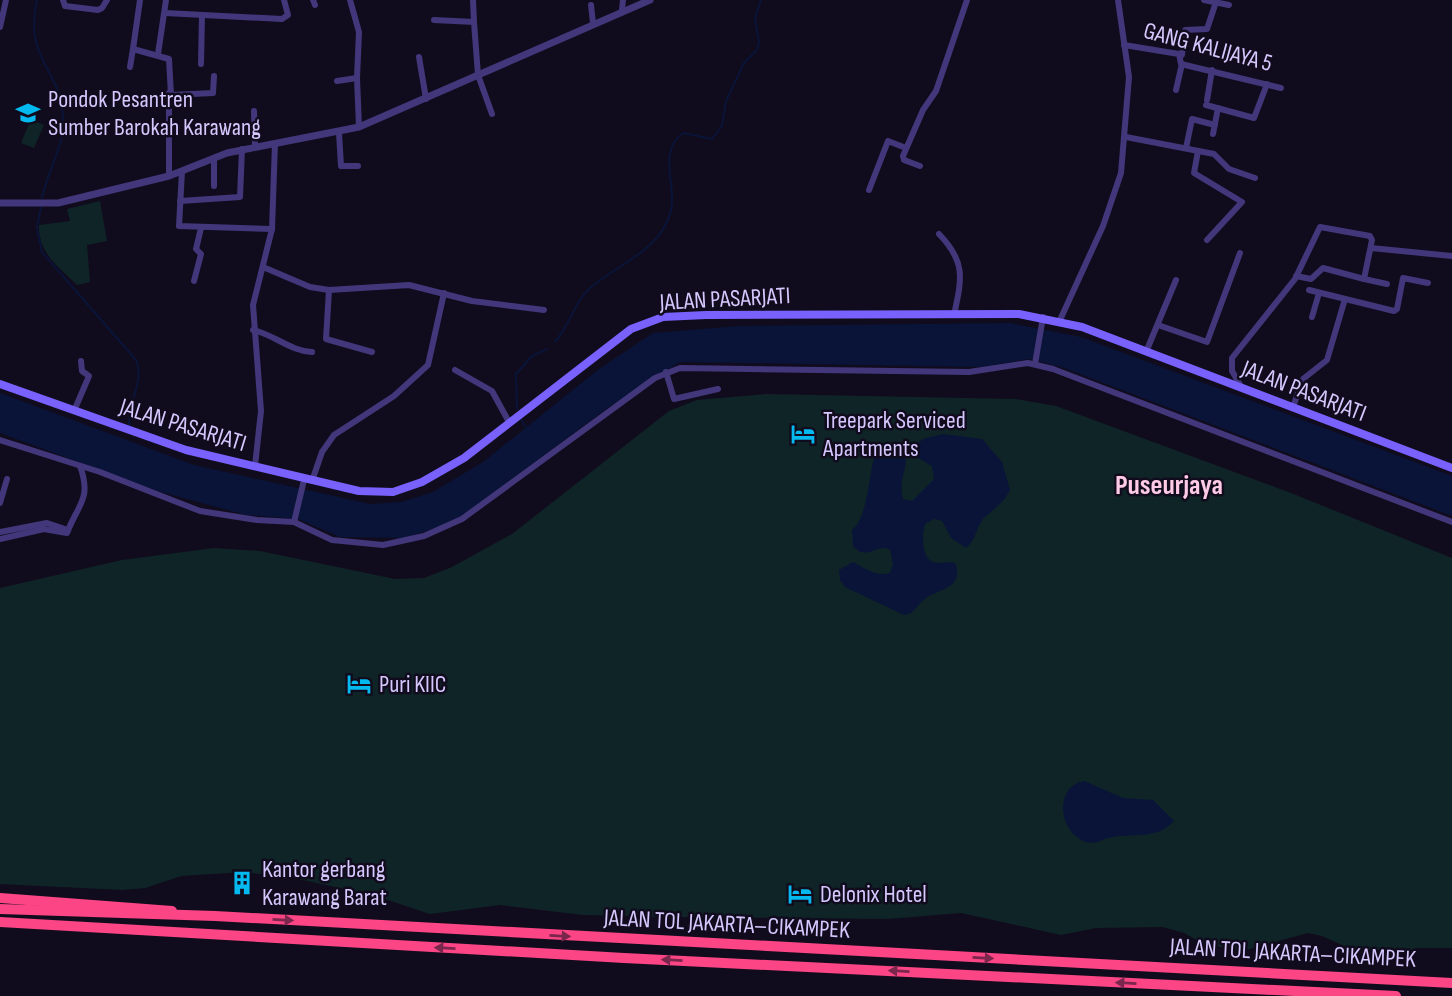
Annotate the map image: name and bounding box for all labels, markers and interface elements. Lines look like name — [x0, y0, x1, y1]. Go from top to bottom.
street label: GANG KALIJAYA 5 — [1140, 16, 1276, 78]
place label: Pondok Pesantren Sumber Barokah Karawang — [48, 85, 261, 142]
school or university icon: Pondok Pesantren Sumber Barokah Karawang — [14, 99, 42, 127]
street label: JALAN PASARJATI — [658, 281, 791, 317]
street label: JALAN PASARJATI — [1237, 354, 1370, 428]
street label: JALAN PASARJATI — [115, 392, 250, 458]
place label: Treepark Serviced Apartments — [822, 406, 966, 463]
hotel icon: Treepark Serviced Apartments — [789, 420, 817, 448]
district label: Puseurjaya — [1115, 469, 1223, 502]
hotel icon: Puri KIIC — [345, 670, 373, 698]
place label: Puri KIIC — [379, 670, 446, 699]
place label: Kantor gerbang Karawang Barat — [262, 855, 387, 912]
building icon: Kantor gerbang Karawang Barat — [228, 869, 256, 897]
hotel icon: Delonix Hotel — [786, 880, 814, 908]
place label: Delonix Hotel — [820, 880, 927, 909]
street label: JALAN TOL JAKARTA–CIKAMPEK — [602, 903, 851, 945]
one-way arrow — [272, 915, 294, 926]
one-way arrow — [549, 931, 571, 942]
street label: JALAN TOL JAKARTA–CIKAMPEK — [1168, 932, 1417, 974]
one-way arrow — [433, 942, 455, 953]
one-way arrow — [972, 953, 994, 964]
one-way arrow — [661, 955, 683, 966]
one-way arrow — [888, 966, 910, 977]
one-way arrow — [1115, 977, 1137, 988]

